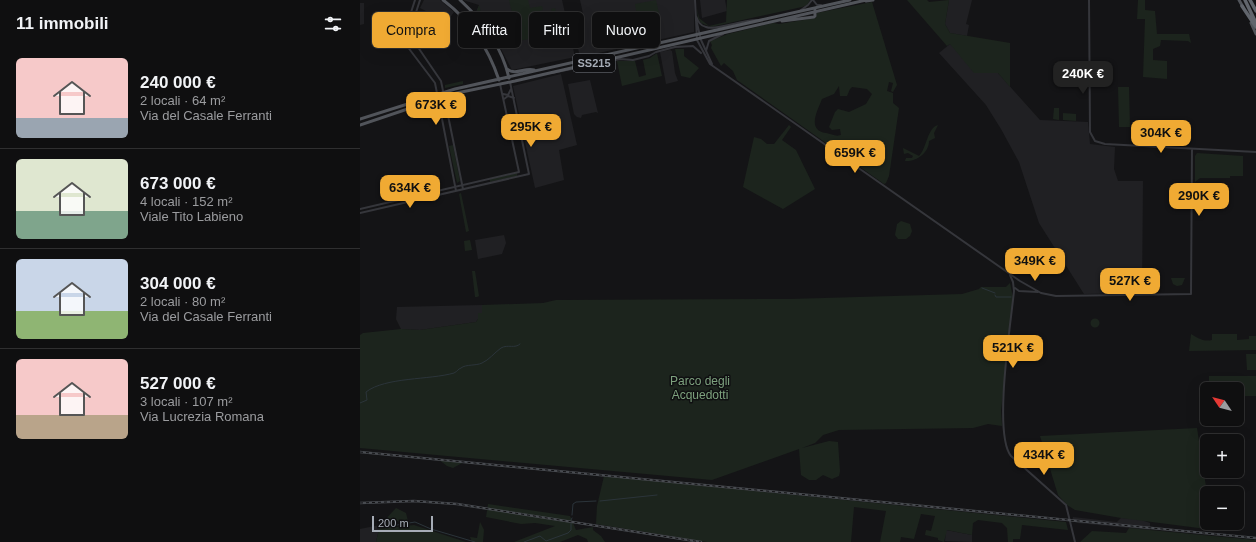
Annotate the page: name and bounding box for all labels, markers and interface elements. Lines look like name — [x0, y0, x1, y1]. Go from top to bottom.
chip: Compra — [372, 12, 450, 48]
chip: Affitta — [458, 12, 521, 48]
chip: Filtri — [529, 12, 584, 48]
chip: Nuovo — [592, 12, 660, 48]
icon: filters — [322, 13, 344, 35]
text: 11 immobili — [16, 14, 109, 33]
road number: SS215 — [573, 54, 615, 72]
pin: 240K € — [1050, 61, 1116, 95]
text: 240K € — [1062, 66, 1104, 81]
text: 240 000 € — [140, 73, 216, 92]
icon: home — [48, 74, 96, 122]
pin: 673K € — [403, 92, 469, 126]
text: 2 locali · 64 m² — [140, 93, 225, 108]
text: 673K € — [415, 97, 457, 112]
text: Via del Casale Ferranti — [140, 108, 272, 123]
pin: 295K € — [498, 114, 564, 148]
text: 295K € — [510, 119, 552, 134]
pin: 304K € — [1128, 120, 1194, 154]
text: 304K € — [1140, 125, 1182, 140]
pin: 659K € — [822, 140, 888, 174]
text: 659K € — [834, 145, 876, 160]
text: 673 000 € — [140, 174, 216, 193]
icon: home — [48, 175, 96, 223]
pin: 634K € — [377, 175, 443, 209]
text: 634K € — [389, 180, 431, 195]
pin: 290K € — [1166, 183, 1232, 217]
text: 290K € — [1178, 188, 1220, 203]
text: 4 locali · 152 m² — [140, 194, 232, 209]
text: Viale Tito Labieno — [140, 209, 243, 224]
pin: 349K € — [1002, 248, 1068, 282]
text: 349K € — [1014, 253, 1056, 268]
pin: 527K € — [1097, 268, 1163, 302]
text: 527K € — [1109, 273, 1151, 288]
text: 304 000 € — [140, 274, 216, 293]
icon: home — [48, 275, 96, 323]
text: 2 locali · 80 m² — [140, 294, 225, 309]
text: Via del Casale Ferranti — [140, 309, 272, 324]
pin: 521K € — [980, 335, 1046, 369]
text: 521K € — [992, 340, 1034, 355]
text: 527 000 € — [140, 374, 216, 393]
park label: Parco degli Acquedotti — [670, 374, 730, 402]
icon: home — [48, 375, 96, 423]
north arrow — [1200, 382, 1244, 426]
map controls — [1200, 382, 1244, 530]
text: 3 locali · 107 m² — [140, 394, 232, 409]
text: Via Lucrezia Romana — [140, 409, 264, 424]
button: + — [1200, 434, 1244, 478]
pin: 434K € — [1011, 442, 1077, 476]
text: 434K € — [1023, 447, 1065, 462]
button: − — [1200, 486, 1244, 530]
scale bar — [372, 514, 433, 533]
text: 200 m — [378, 517, 409, 529]

